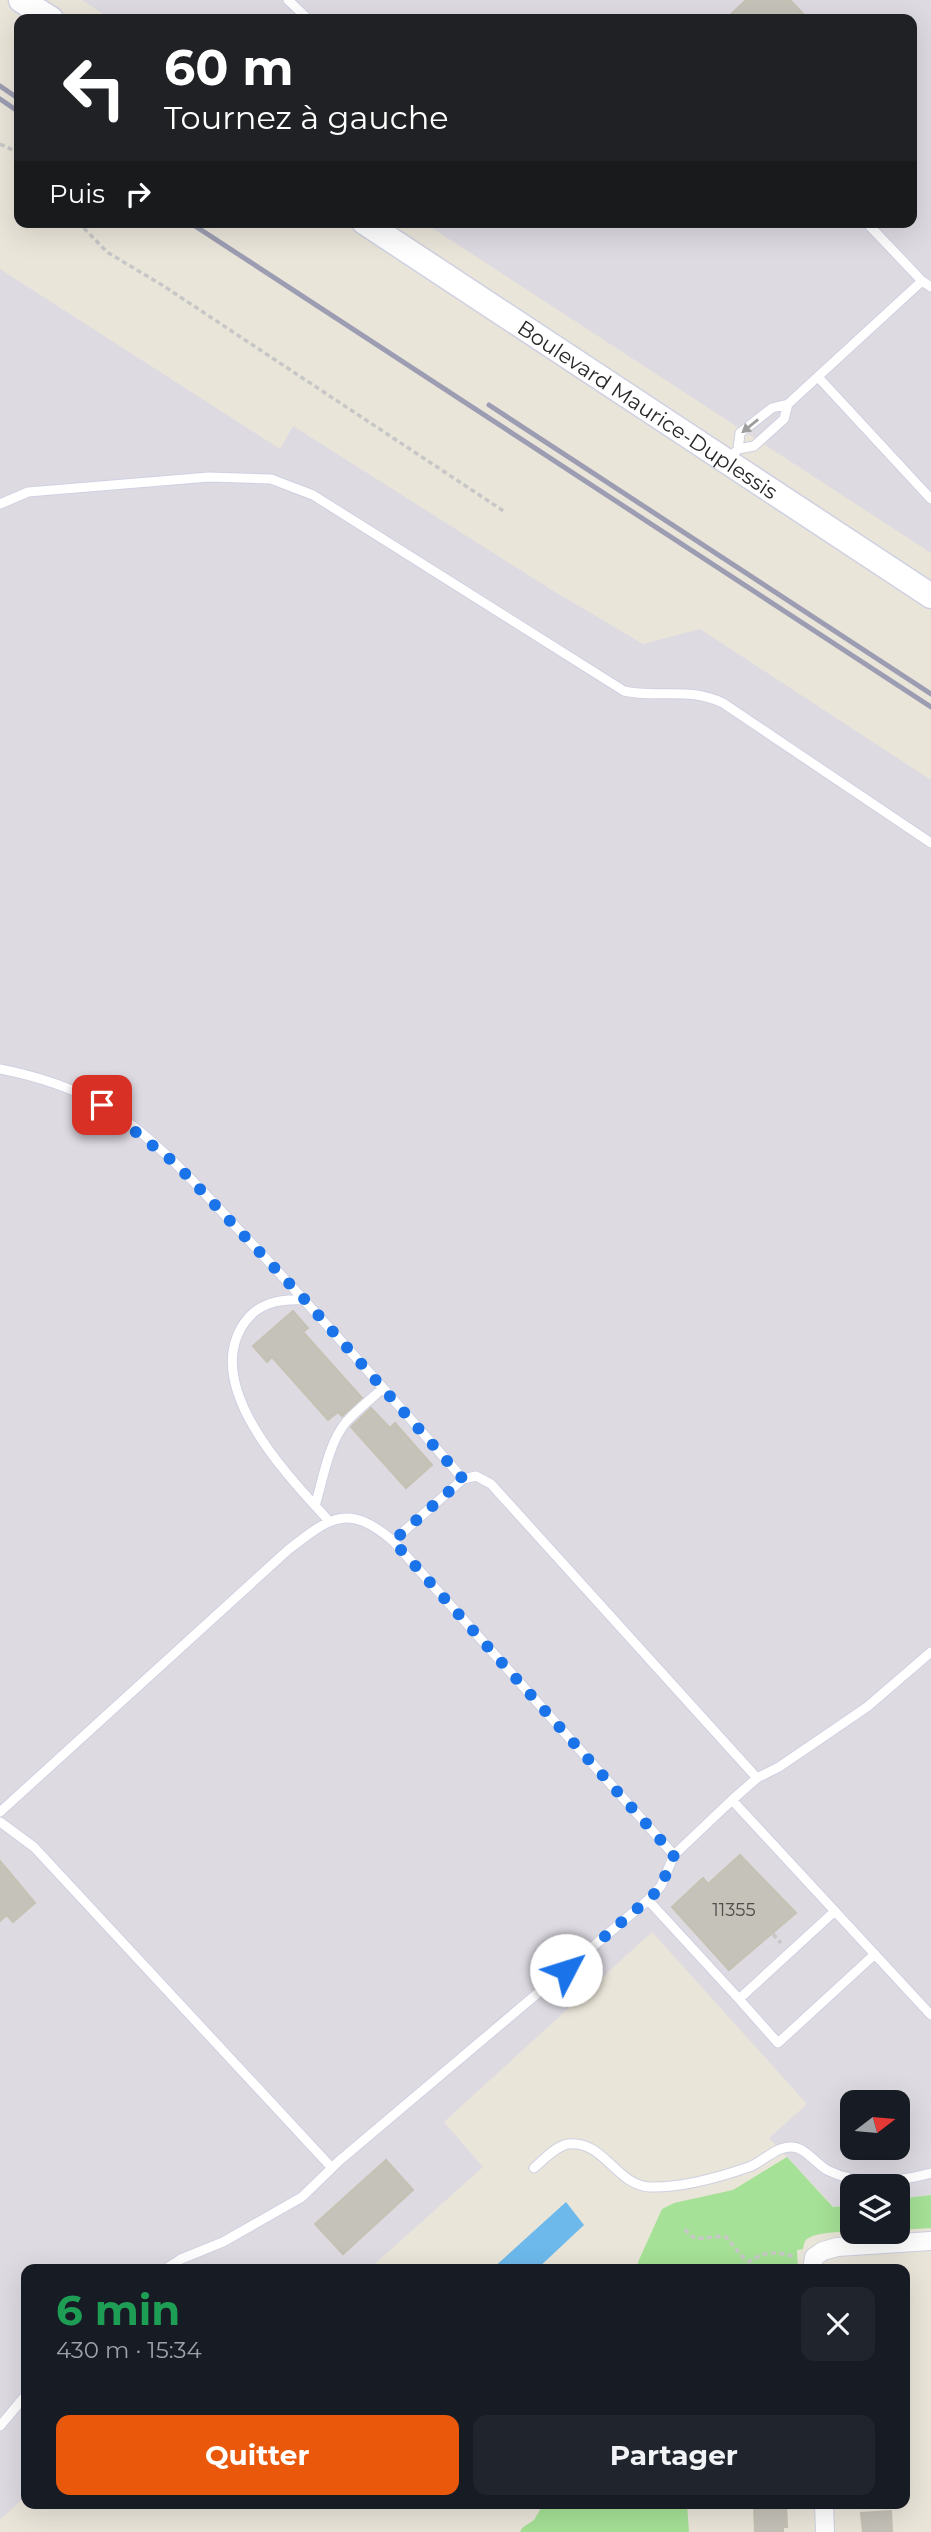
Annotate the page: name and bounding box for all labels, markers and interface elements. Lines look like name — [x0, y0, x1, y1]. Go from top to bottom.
text: 60 m — [164, 38, 294, 97]
icon: left — [49, 42, 140, 133]
text: Tournez à gauche — [164, 98, 449, 137]
icon: right — [119, 175, 157, 213]
text: Puis — [49, 178, 105, 210]
street label: Boulevard Maurice-Duplessis — [513, 314, 782, 504]
one-way arrow — [741, 418, 759, 433]
pin — [72, 1075, 132, 1135]
icon: arrive — [83, 1086, 121, 1124]
house number: 11355 — [712, 1899, 756, 1921]
position arrow — [529, 1933, 603, 2007]
north arrow — [840, 2090, 910, 2160]
map controls — [840, 2090, 910, 2244]
button: layers — [840, 2174, 910, 2244]
text: 6 min — [56, 2284, 180, 2336]
button: close — [801, 2287, 875, 2361]
text: 430 m · 15:34 — [56, 2336, 202, 2364]
button: Quitter — [56, 2415, 459, 2495]
button: Partager — [473, 2415, 875, 2495]

